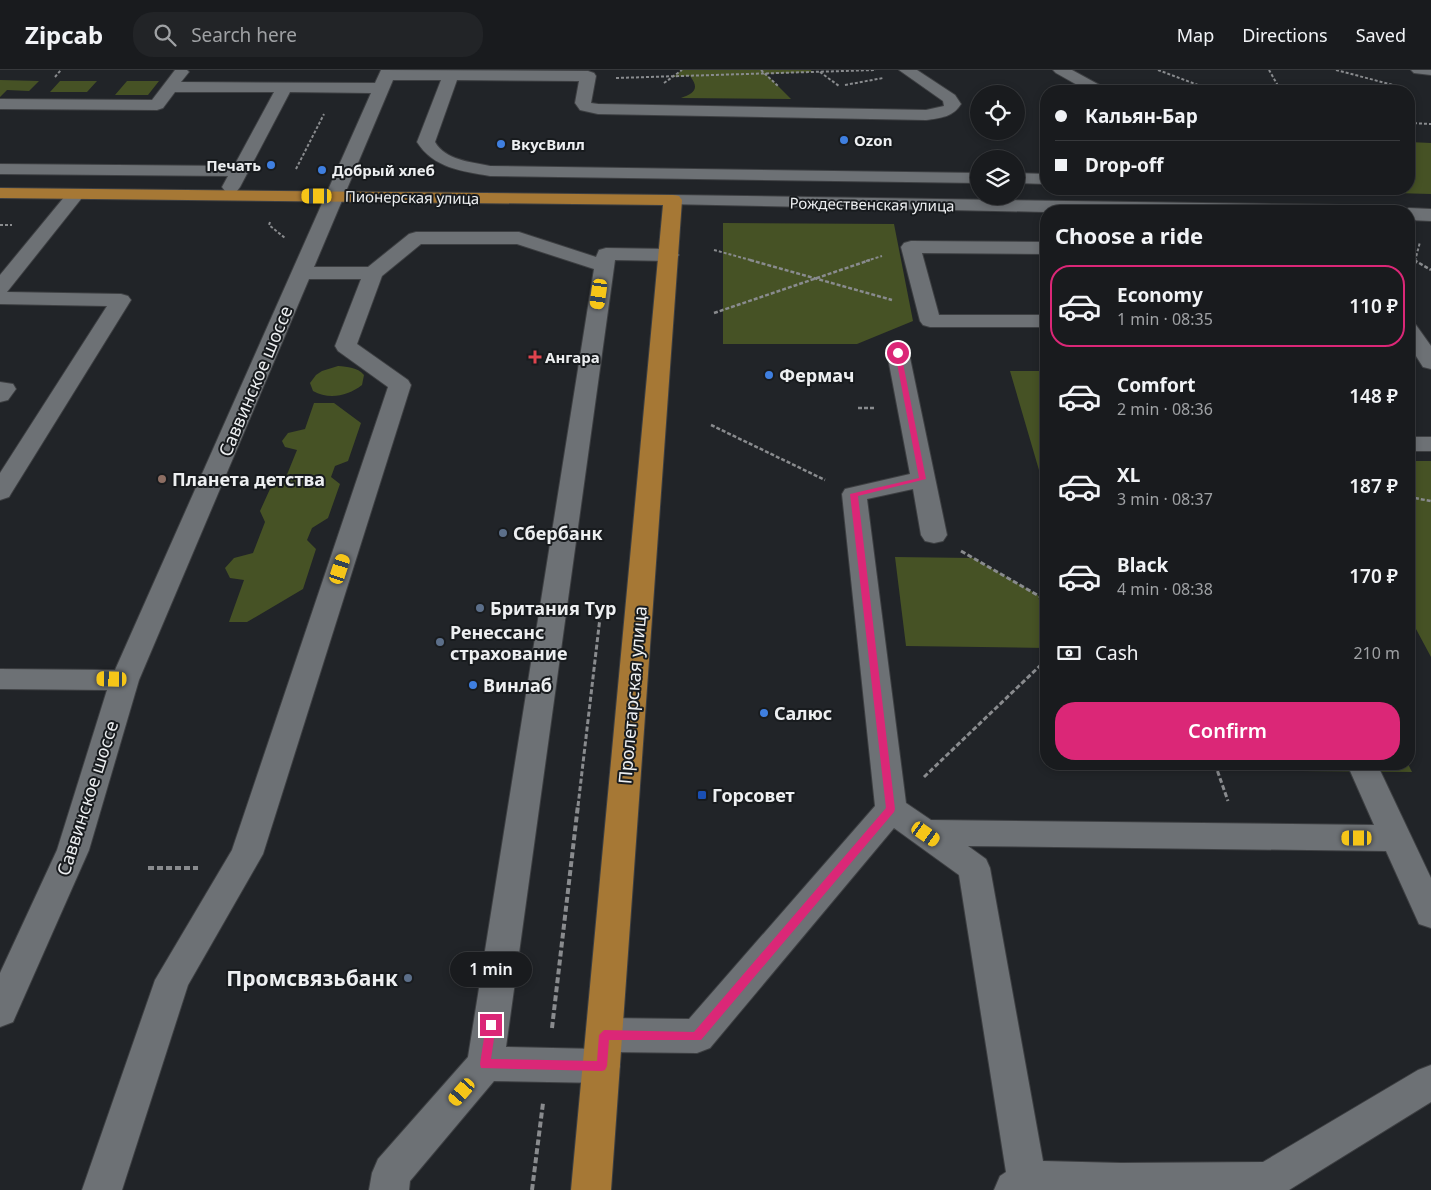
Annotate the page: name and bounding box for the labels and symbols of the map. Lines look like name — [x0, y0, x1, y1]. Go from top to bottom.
place label: Ozon — [854, 130, 892, 150]
place label: ВкусВилл — [511, 134, 585, 154]
marker: Ozon — [838, 134, 850, 146]
marker: ВкусВилл — [495, 138, 507, 150]
place label: Печать — [206, 155, 261, 175]
marker: Печать — [265, 159, 277, 171]
place label: Добрый хлеб — [332, 160, 435, 180]
marker: Добрый хлеб — [316, 164, 328, 176]
street label: Пионерская улица — [345, 186, 479, 208]
car — [302, 189, 332, 204]
street label: Рождественская улица — [789, 193, 955, 215]
car — [589, 278, 608, 310]
street label: Саввинское шоссе — [212, 302, 298, 460]
route start — [887, 342, 909, 364]
place label: Ангара — [545, 347, 600, 367]
marker: Ангара — [529, 351, 541, 363]
place label: Фермач — [779, 363, 854, 387]
marker: Фермач — [763, 369, 775, 381]
place label: Планета детства — [172, 467, 325, 491]
marker: Планета детства — [156, 473, 168, 485]
place label: Сбербанк — [513, 521, 603, 545]
marker: Сбербанк — [497, 527, 509, 539]
car — [328, 552, 351, 586]
place label: Британия Тур — [490, 596, 617, 620]
marker: Британия Тур — [474, 602, 486, 614]
street label: Пролетарская улица — [612, 605, 652, 785]
place label: Ренессанс страхование — [450, 620, 567, 665]
marker: Ренессанс страхование — [434, 636, 446, 648]
car — [96, 671, 127, 687]
place label: Винлаб — [483, 673, 552, 697]
marker: Винлаб — [467, 679, 479, 691]
place label: Салюс — [774, 701, 832, 725]
marker: Салюс — [758, 707, 770, 719]
street label: Саввинское шоссе — [51, 717, 123, 879]
place label: Горсовет — [712, 783, 795, 807]
marker: Горсовет — [696, 789, 708, 801]
car — [909, 819, 942, 849]
car — [1342, 831, 1372, 846]
callout: 1 min — [450, 952, 532, 988]
place label: Промсвязьбанк — [226, 964, 398, 992]
marker: Промсвязьбанк — [402, 972, 414, 984]
route end — [480, 1014, 502, 1036]
car — [446, 1076, 477, 1108]

